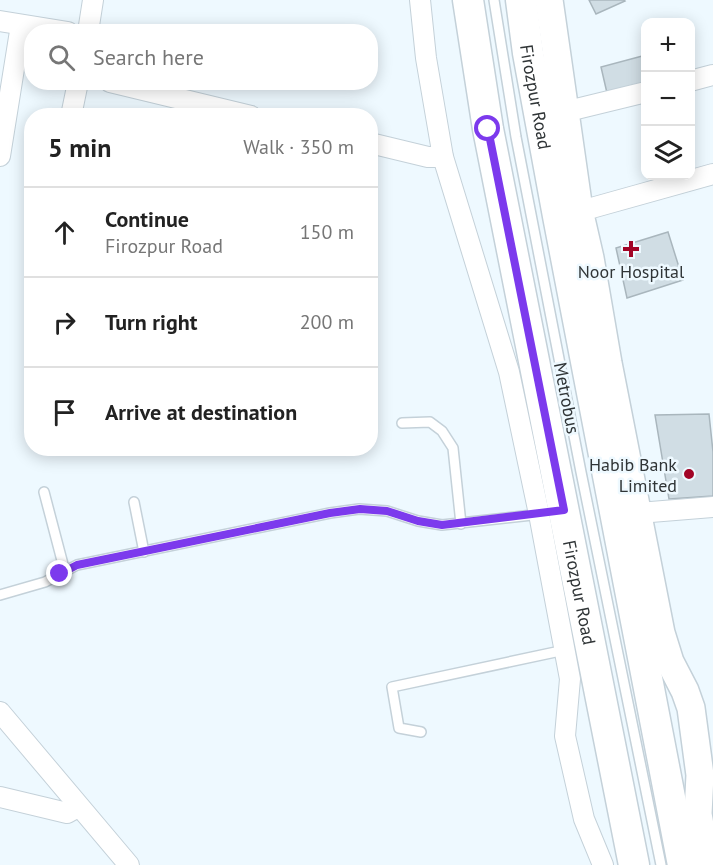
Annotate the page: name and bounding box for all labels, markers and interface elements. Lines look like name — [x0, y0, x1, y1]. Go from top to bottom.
map controls — [641, 18, 695, 180]
button: + — [641, 18, 695, 72]
search box — [24, 24, 378, 90]
icon: search — [45, 41, 78, 74]
text: Search here — [93, 43, 204, 71]
street label: Firozpur Road — [515, 43, 557, 151]
button: − — [641, 72, 695, 126]
route start — [474, 115, 500, 141]
button: layers — [641, 126, 695, 180]
text: 5 min — [48, 131, 111, 164]
text: Walk · 350 m — [243, 134, 354, 160]
text: Continue — [105, 205, 189, 233]
icon: ahead — [48, 216, 81, 249]
text: 150 m — [300, 219, 354, 245]
text: Firozpur Road — [105, 233, 223, 259]
marker: Noor Hospital — [622, 240, 640, 258]
place label: Noor Hospital — [578, 260, 685, 283]
icon: right — [48, 306, 81, 339]
text: Turn right — [105, 308, 197, 336]
text: 200 m — [300, 309, 354, 335]
street label: Metrobus — [549, 360, 585, 436]
icon: arrive — [48, 396, 81, 429]
text: Arrive at destination — [105, 398, 297, 426]
place label: Habib Bank Limited — [589, 453, 677, 497]
marker: Habib Bank Limited — [682, 467, 696, 481]
street label: Firozpur Road — [558, 538, 602, 647]
route end — [46, 560, 72, 586]

